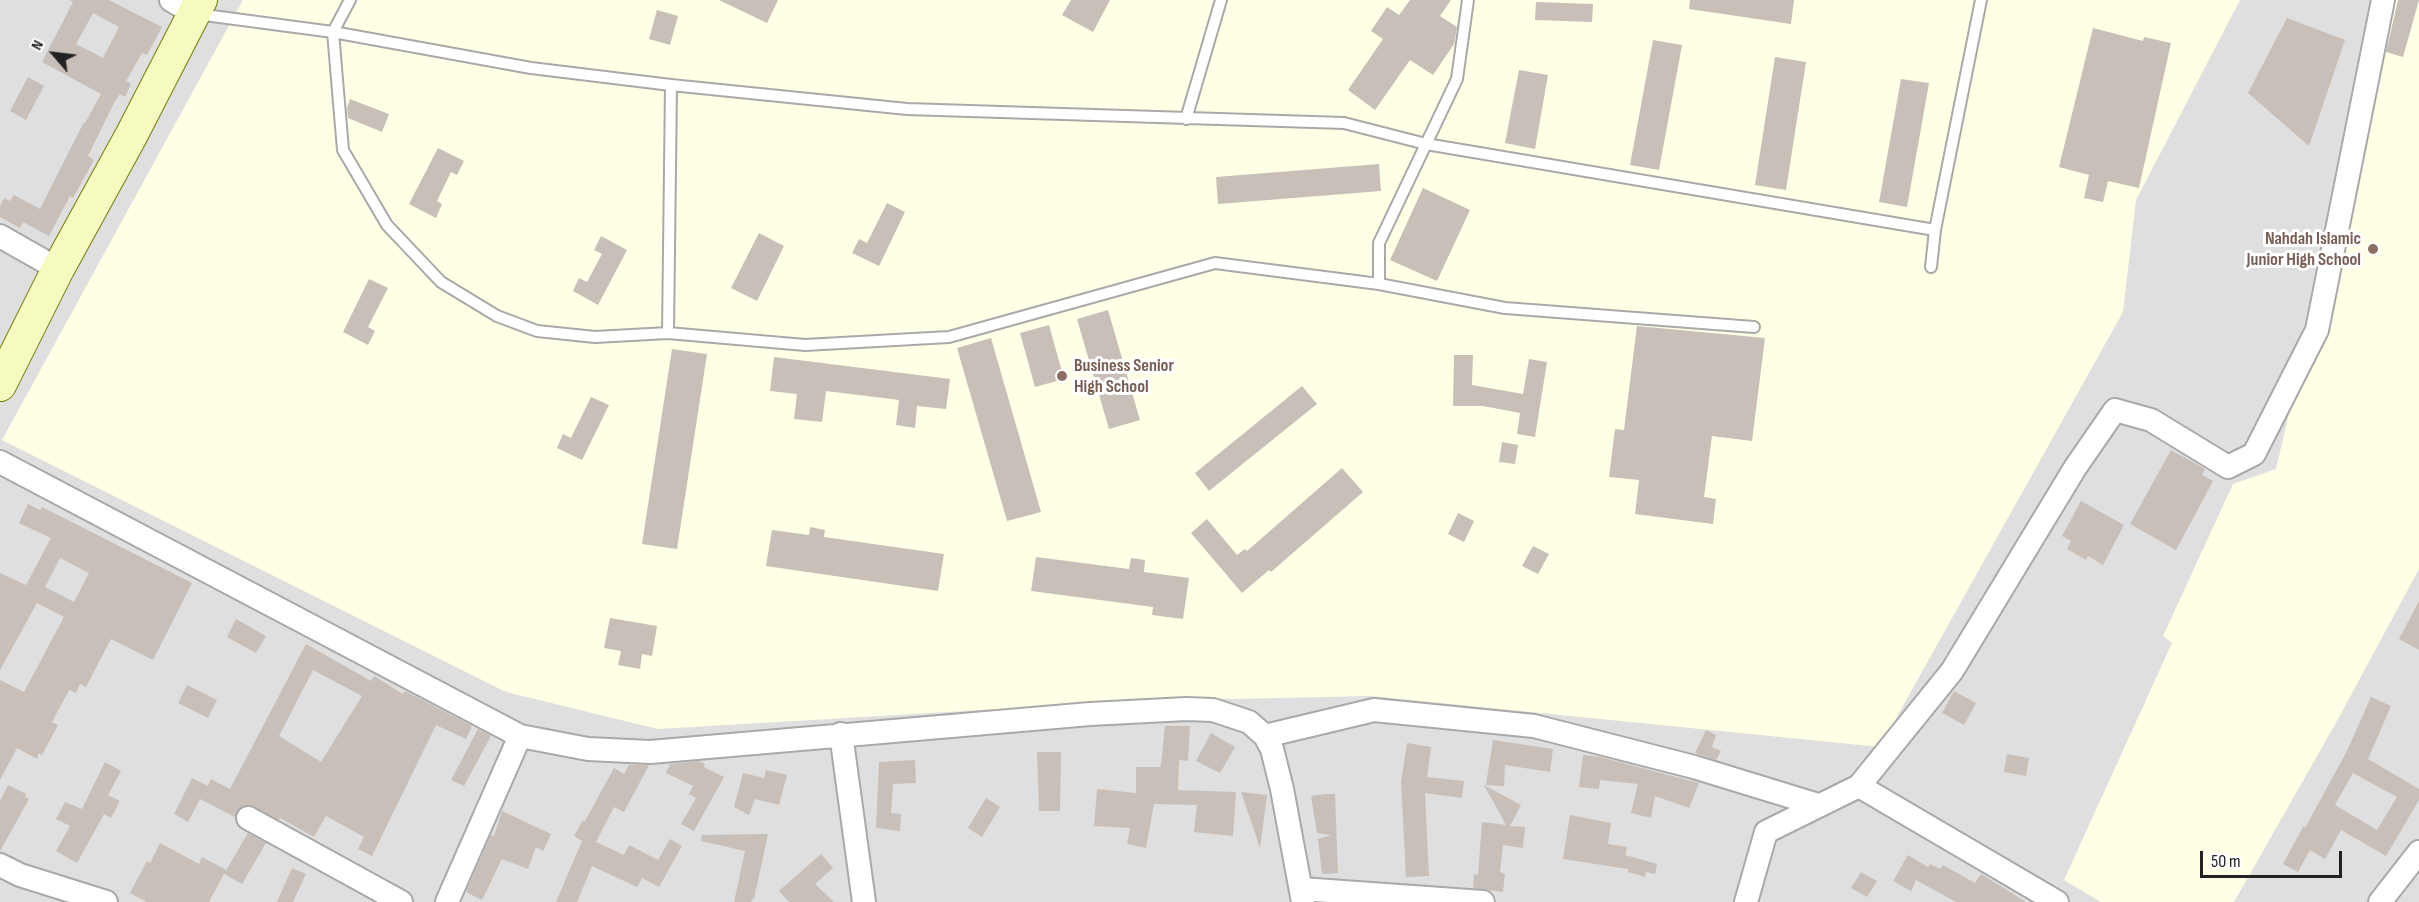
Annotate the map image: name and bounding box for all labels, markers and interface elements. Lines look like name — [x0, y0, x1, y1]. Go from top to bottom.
north arrow — [24, 24, 84, 84]
text: N — [27, 37, 48, 54]
place label: Nahdah Islamic Junior High School — [2246, 228, 2361, 270]
marker: Nahdah Islamic Junior High School — [2366, 242, 2380, 256]
place label: Business Senior High School — [1074, 355, 1174, 398]
marker: Business Senior High School — [1055, 369, 1069, 383]
scale bar — [2203, 839, 2346, 877]
text: 50 m — [2211, 851, 2241, 872]

